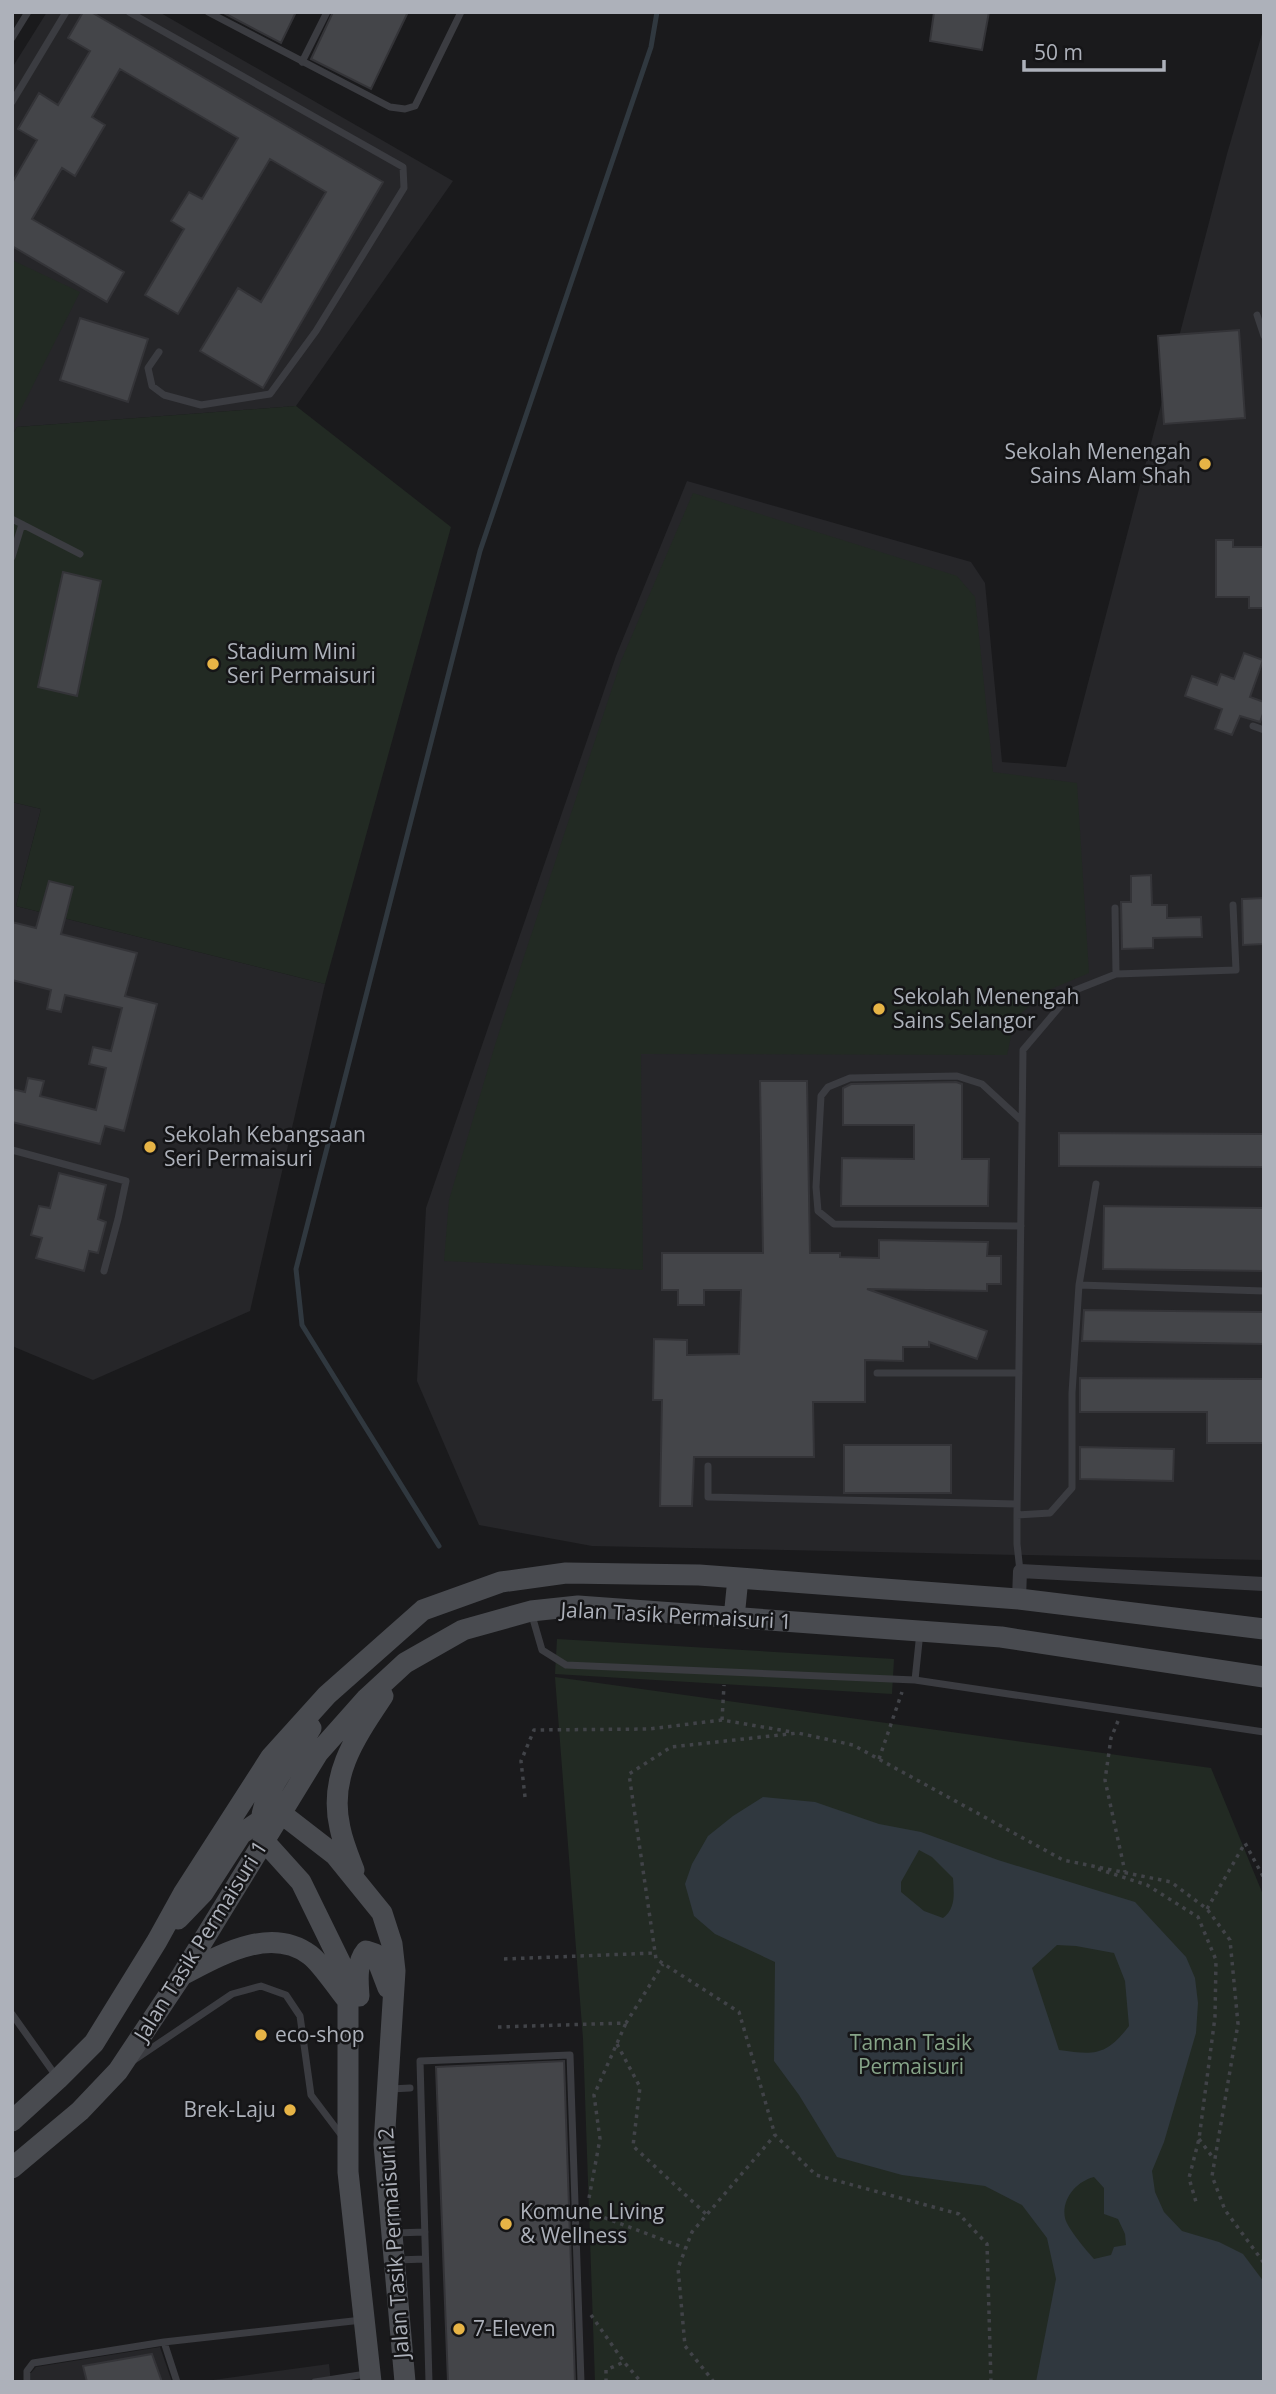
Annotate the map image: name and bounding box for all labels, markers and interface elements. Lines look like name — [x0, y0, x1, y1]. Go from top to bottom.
scale bar — [1024, 28, 1164, 72]
text: 50 m — [1034, 38, 1083, 66]
place label: Sekolah Menengah Sains Alam Shah — [1005, 437, 1191, 489]
marker: Sekolah Menengah Sains Alam Shah — [1197, 456, 1213, 472]
place label: Stadium Mini Seri Permaisuri — [227, 637, 376, 689]
marker: Stadium Mini Seri Permaisuri — [205, 656, 221, 672]
place label: Sekolah Menengah Sains Selangor — [893, 982, 1079, 1034]
marker: Sekolah Menengah Sains Selangor — [871, 1001, 887, 1017]
place label: Sekolah Kebangsaan Seri Permaisuri — [164, 1120, 366, 1172]
marker: Sekolah Kebangsaan Seri Permaisuri — [142, 1139, 158, 1155]
street label: Jalan Tasik Permaisuri 1 — [558, 1595, 792, 1635]
street label: Jalan Tasik Permaisuri 1 — [126, 1835, 273, 2048]
place label: eco-shop — [275, 2020, 365, 2048]
marker: eco-shop — [253, 2027, 269, 2043]
park label: Taman Tasik Permaisuri — [850, 2028, 972, 2080]
place label: Brek-Laju — [183, 2095, 276, 2123]
marker: Brek-Laju — [282, 2102, 298, 2118]
street label: Jalan Tasik Permaisuri 2 — [371, 2127, 415, 2361]
place label: Komune Living & Wellness — [520, 2197, 664, 2249]
marker: Komune Living & Wellness — [498, 2216, 514, 2232]
place label: 7-Eleven — [473, 2314, 556, 2342]
marker: 7-Eleven — [451, 2321, 467, 2337]

